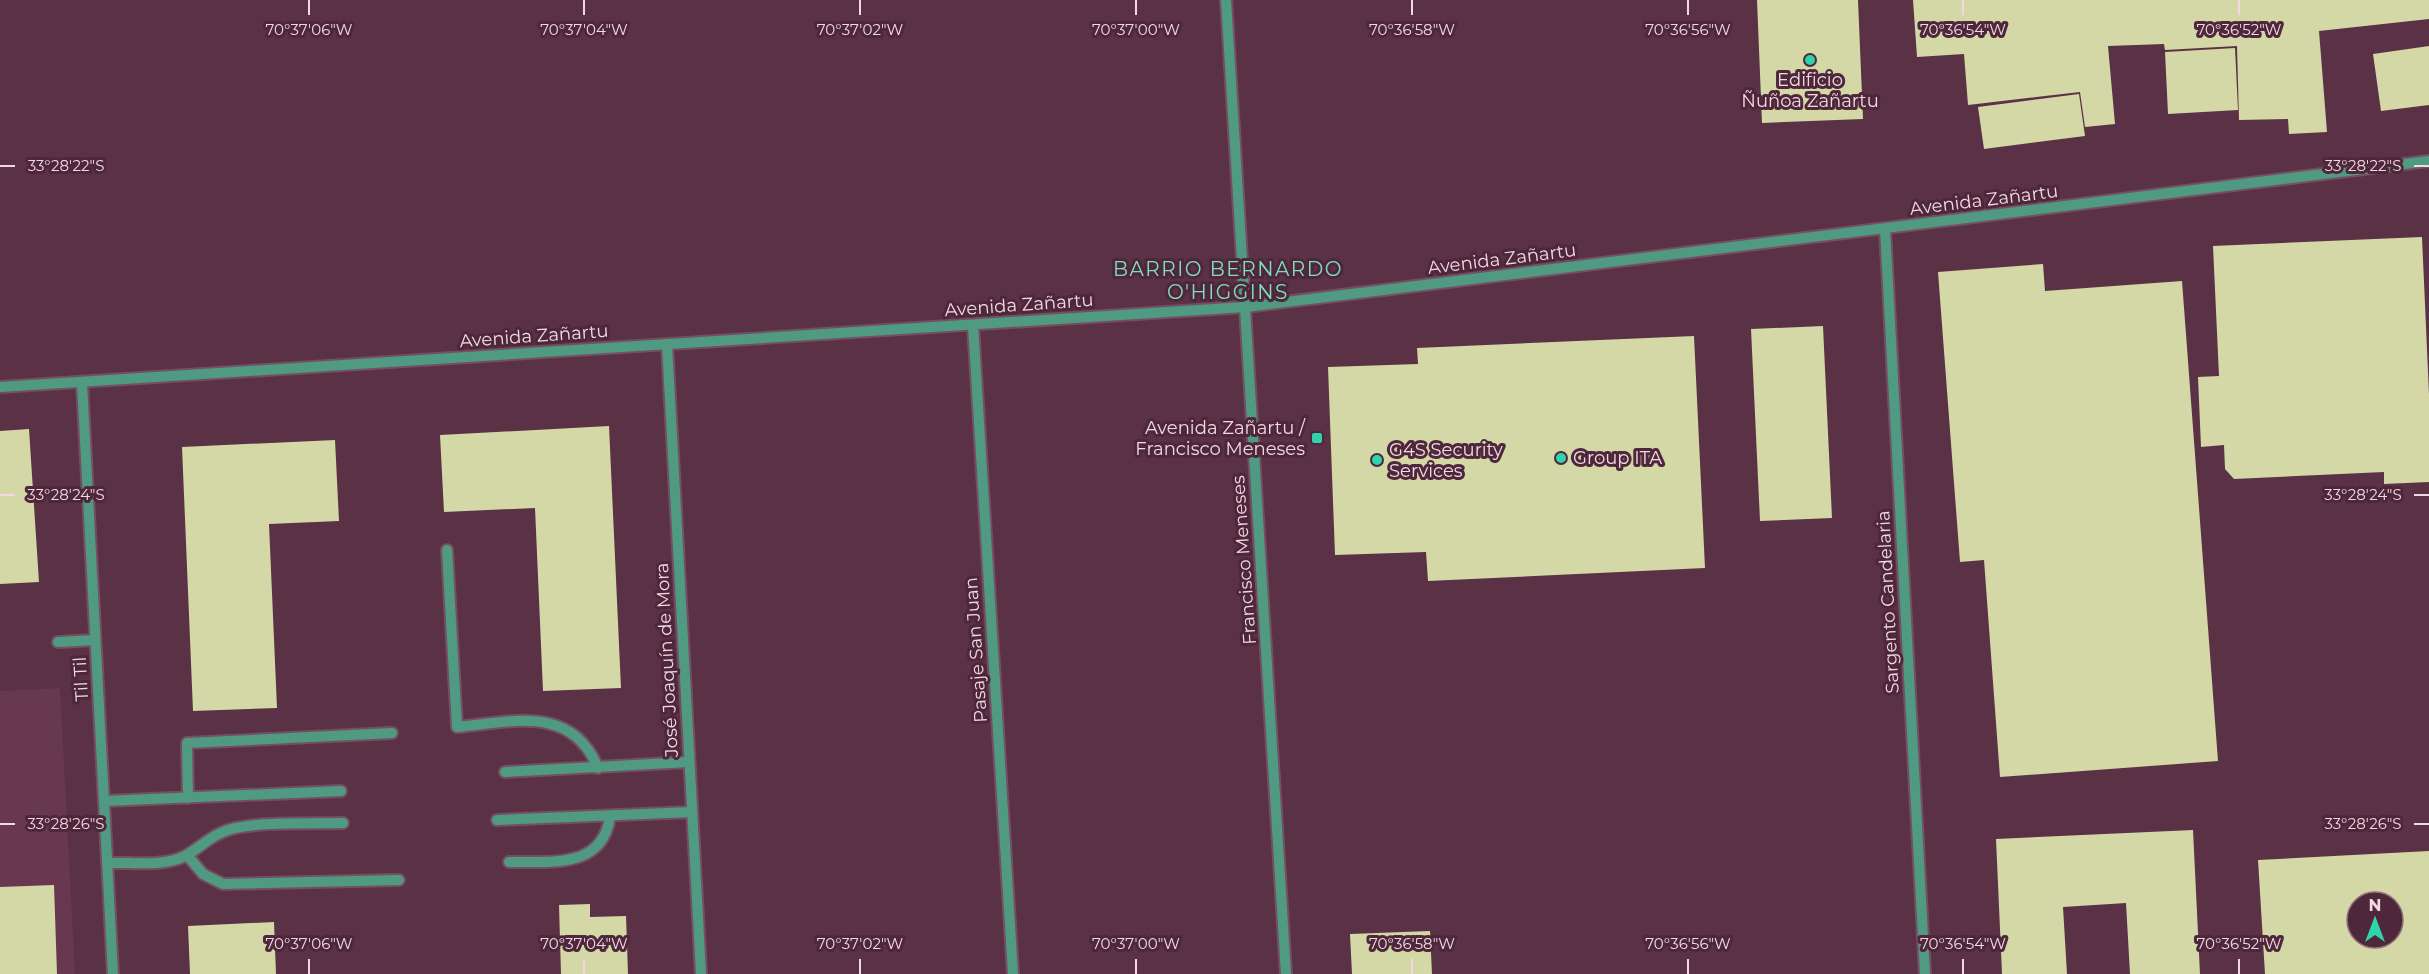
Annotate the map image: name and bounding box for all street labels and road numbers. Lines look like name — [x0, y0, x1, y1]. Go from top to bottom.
street label: Avenida Zañartu — [1909, 180, 2059, 220]
street label: Avenida Zañartu — [1427, 239, 1577, 279]
street label: Avenida Zañartu — [944, 289, 1094, 321]
street label: Avenida Zañartu — [459, 320, 609, 352]
street label: Francisco Meneses — [1227, 474, 1261, 645]
street label: Sargento Candelaria — [1872, 510, 1904, 694]
street label: José Joaquín de Mora — [651, 562, 683, 759]
street label: Pasaje San Juan — [960, 577, 992, 723]
street label: Til Til — [69, 656, 93, 702]

